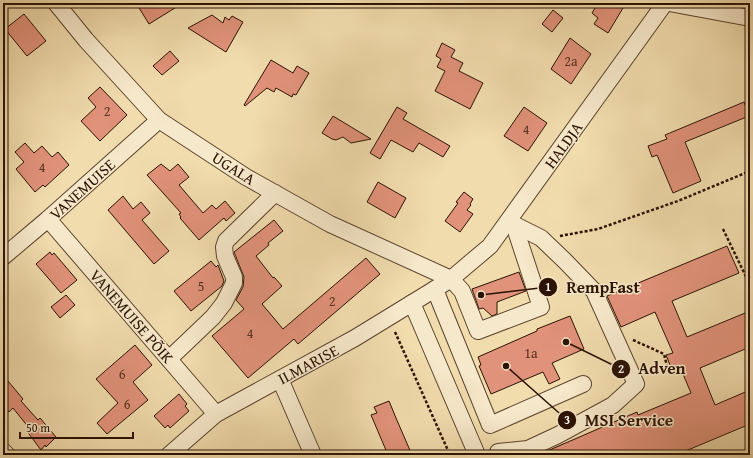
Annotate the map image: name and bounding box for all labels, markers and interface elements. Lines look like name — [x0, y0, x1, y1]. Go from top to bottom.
house number: 2a — [564, 51, 578, 71]
house number: 2 — [104, 101, 110, 121]
street label: HALDJA — [538, 116, 588, 173]
house number: 4 — [523, 119, 530, 139]
street label: UGALA — [208, 145, 261, 191]
street label: VANEMUISE — [44, 153, 120, 225]
house number: 4 — [39, 157, 46, 177]
street label: VANEMUISE PÕIK — [84, 264, 180, 369]
callout: RempFast — [538, 273, 648, 302]
text: RempFast — [566, 274, 640, 299]
house number: 5 — [198, 276, 204, 296]
text: 1 — [545, 278, 551, 295]
house number: 2 — [329, 291, 335, 311]
house number: 4 — [247, 323, 254, 343]
street label: ILMARISE — [273, 338, 343, 390]
house number: 1a — [524, 343, 538, 363]
callout: Adven — [611, 354, 694, 383]
text: Adven — [638, 355, 686, 380]
text: 2 — [618, 360, 624, 377]
house number: 6 — [119, 364, 126, 384]
house number: 6 — [124, 394, 131, 414]
callout: MSI Service — [557, 405, 681, 434]
text: MSI Service — [585, 407, 673, 432]
text: 3 — [564, 411, 570, 428]
scale bar — [20, 414, 133, 440]
text: 50 m — [26, 419, 50, 436]

